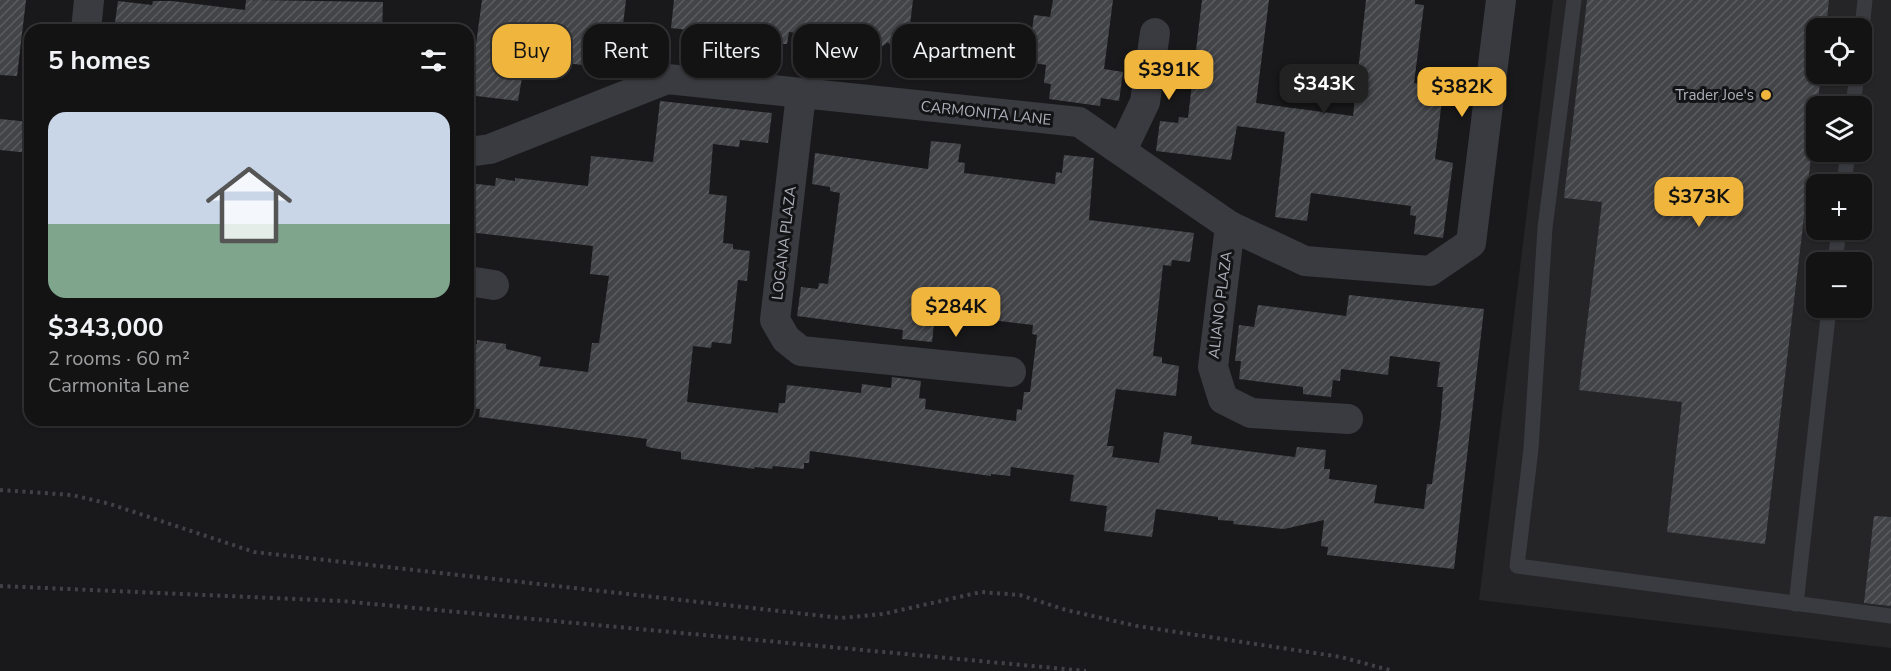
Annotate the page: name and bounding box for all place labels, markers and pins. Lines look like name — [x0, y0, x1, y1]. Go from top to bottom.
pin: $391K — [1127, 50, 1211, 101]
pin: $343K — [1282, 64, 1366, 115]
pin: $382K — [1420, 67, 1504, 118]
place label: Trader Joe's — [1675, 85, 1754, 105]
marker: Trader Joe's — [1759, 88, 1773, 102]
pin: $373K — [1657, 177, 1741, 228]
pin: $284K — [914, 287, 998, 338]

